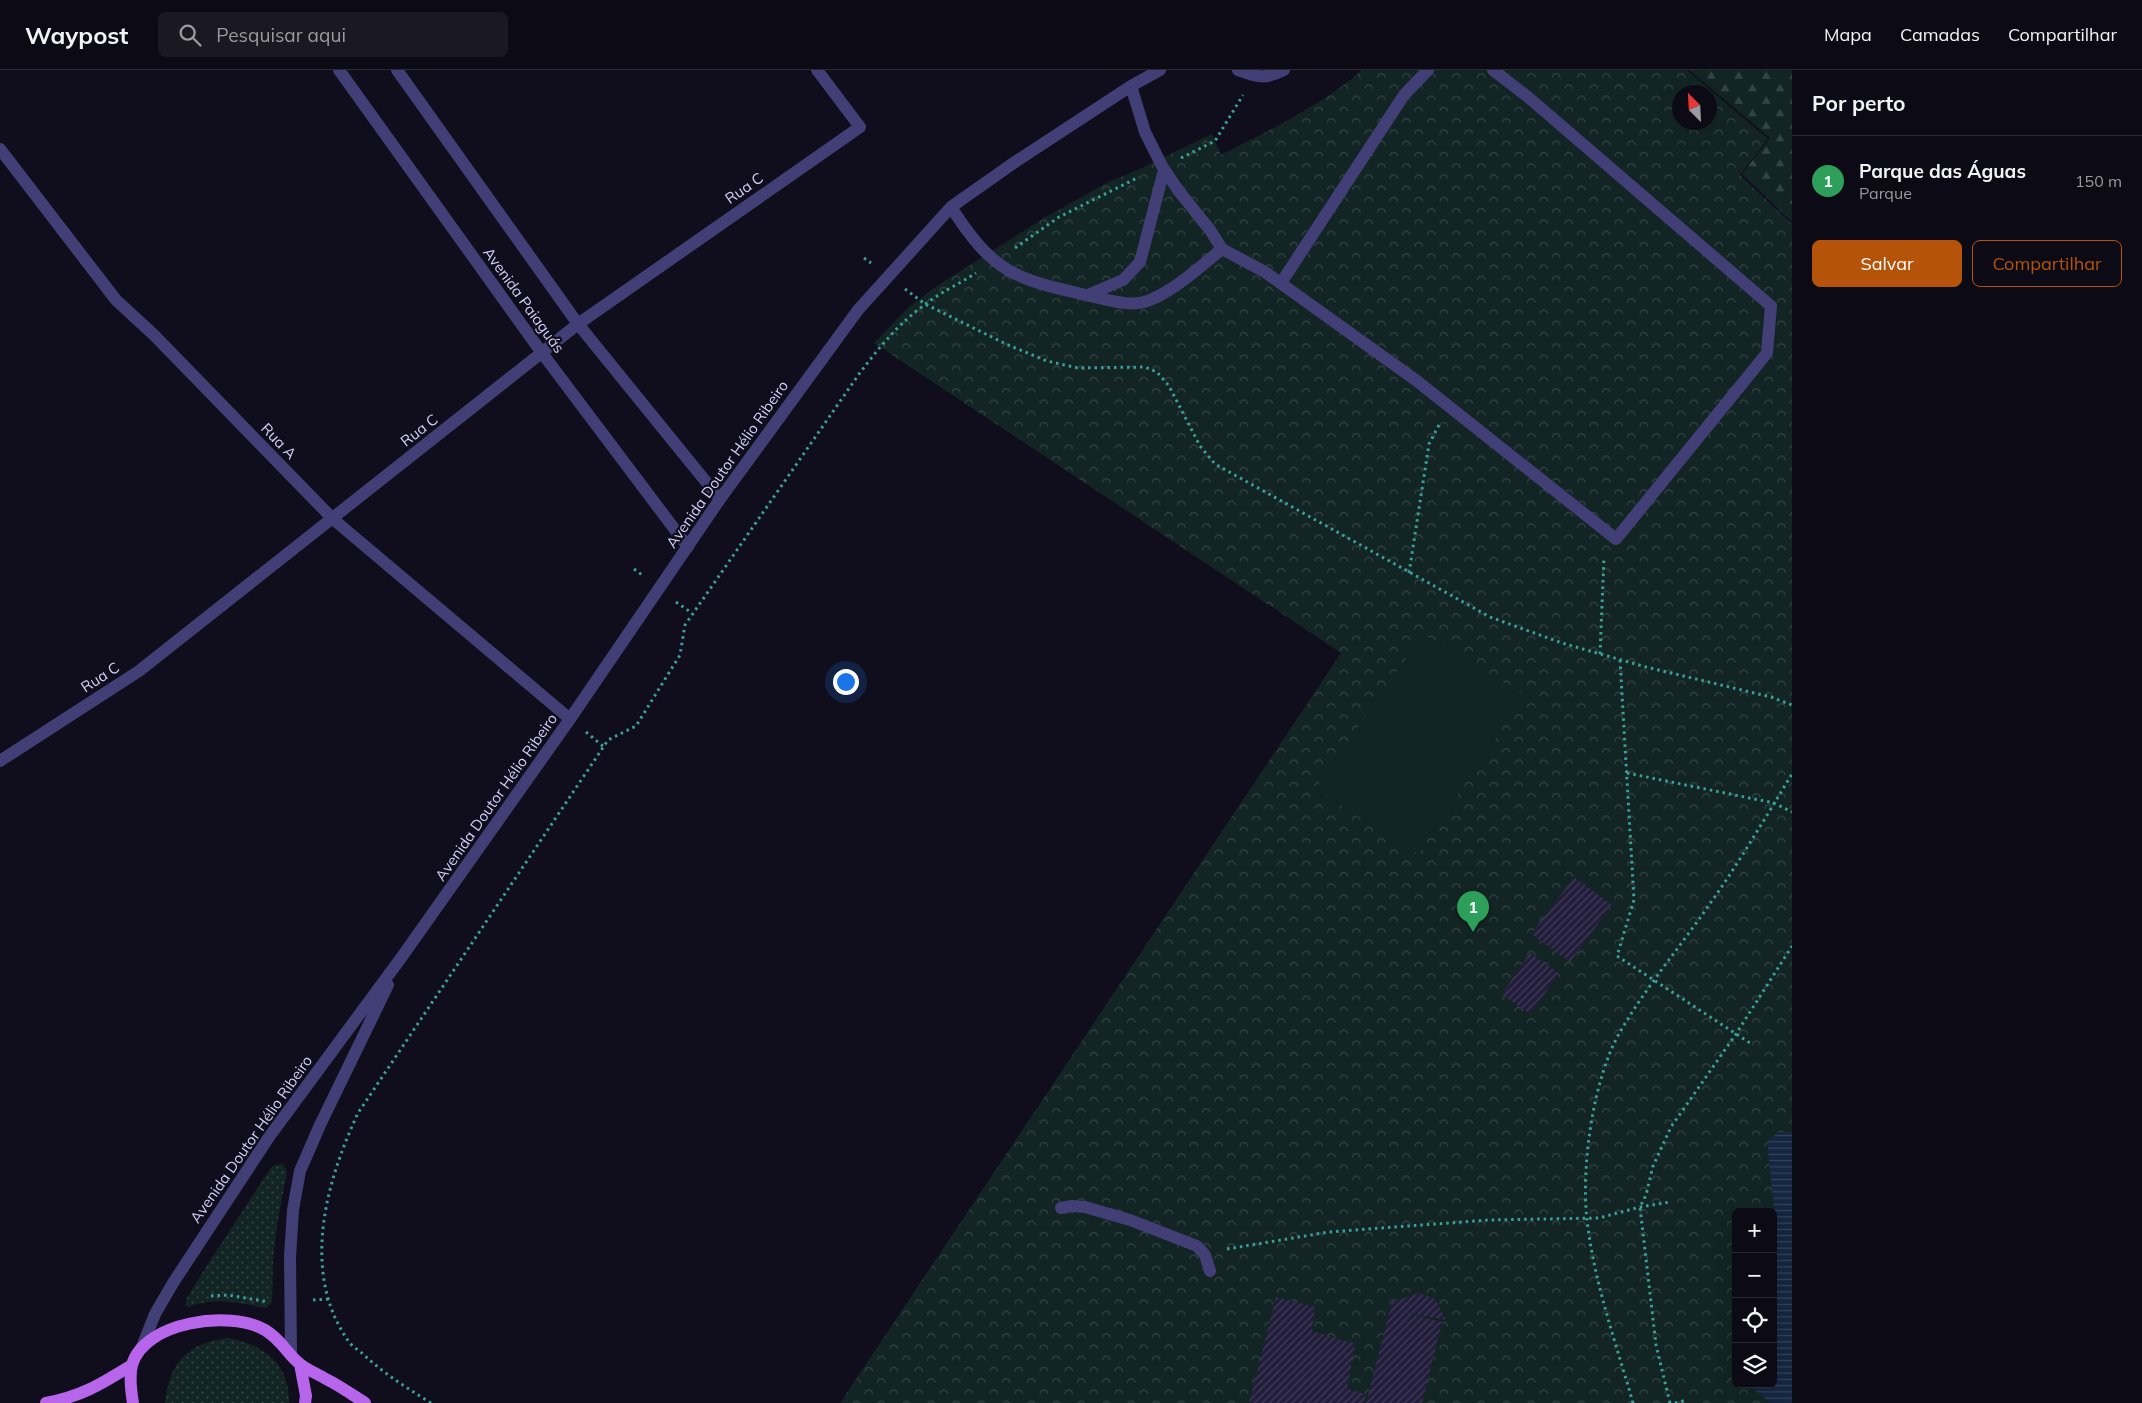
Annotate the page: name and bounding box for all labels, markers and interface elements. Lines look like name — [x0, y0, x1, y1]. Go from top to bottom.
search box — [158, 12, 508, 57]
text: Waypost — [25, 20, 128, 50]
icon: search — [176, 21, 204, 49]
text: Pesquisar aqui — [216, 23, 346, 47]
text: Mapa — [1824, 23, 1872, 46]
text: Camadas — [1900, 23, 1980, 46]
text: Compartilhar — [2008, 23, 2117, 46]
north arrow — [1672, 85, 1717, 130]
text: Por perto — [1812, 90, 1906, 116]
text: Parque das Águas — [1859, 159, 2026, 183]
street label: Rua C — [721, 168, 767, 208]
text: 1 — [1823, 171, 1833, 191]
text: 150 m — [2075, 171, 2122, 191]
text: Parque — [1859, 183, 1912, 203]
button: Salvar — [1812, 240, 1962, 287]
button: Compartilhar — [1972, 240, 2122, 287]
street label: Avenida Paiaguás — [479, 243, 569, 357]
street label: Avenida Doutor Hélio Ribeiro — [662, 377, 792, 551]
street label: Rua C — [397, 410, 441, 450]
street label: Rua A — [257, 419, 301, 463]
street label: Rua C — [77, 658, 123, 696]
your location — [833, 669, 859, 695]
street label: Avenida Doutor Hélio Ribeiro — [431, 710, 561, 884]
pin: 1 — [1457, 891, 1489, 932]
street label: Avenida Doutor Hélio Ribeiro — [186, 1052, 316, 1226]
map controls — [1732, 1208, 1777, 1388]
button: + — [1732, 1208, 1777, 1253]
button: − — [1732, 1253, 1777, 1298]
button: locate — [1732, 1298, 1777, 1343]
button: layers — [1732, 1343, 1777, 1388]

